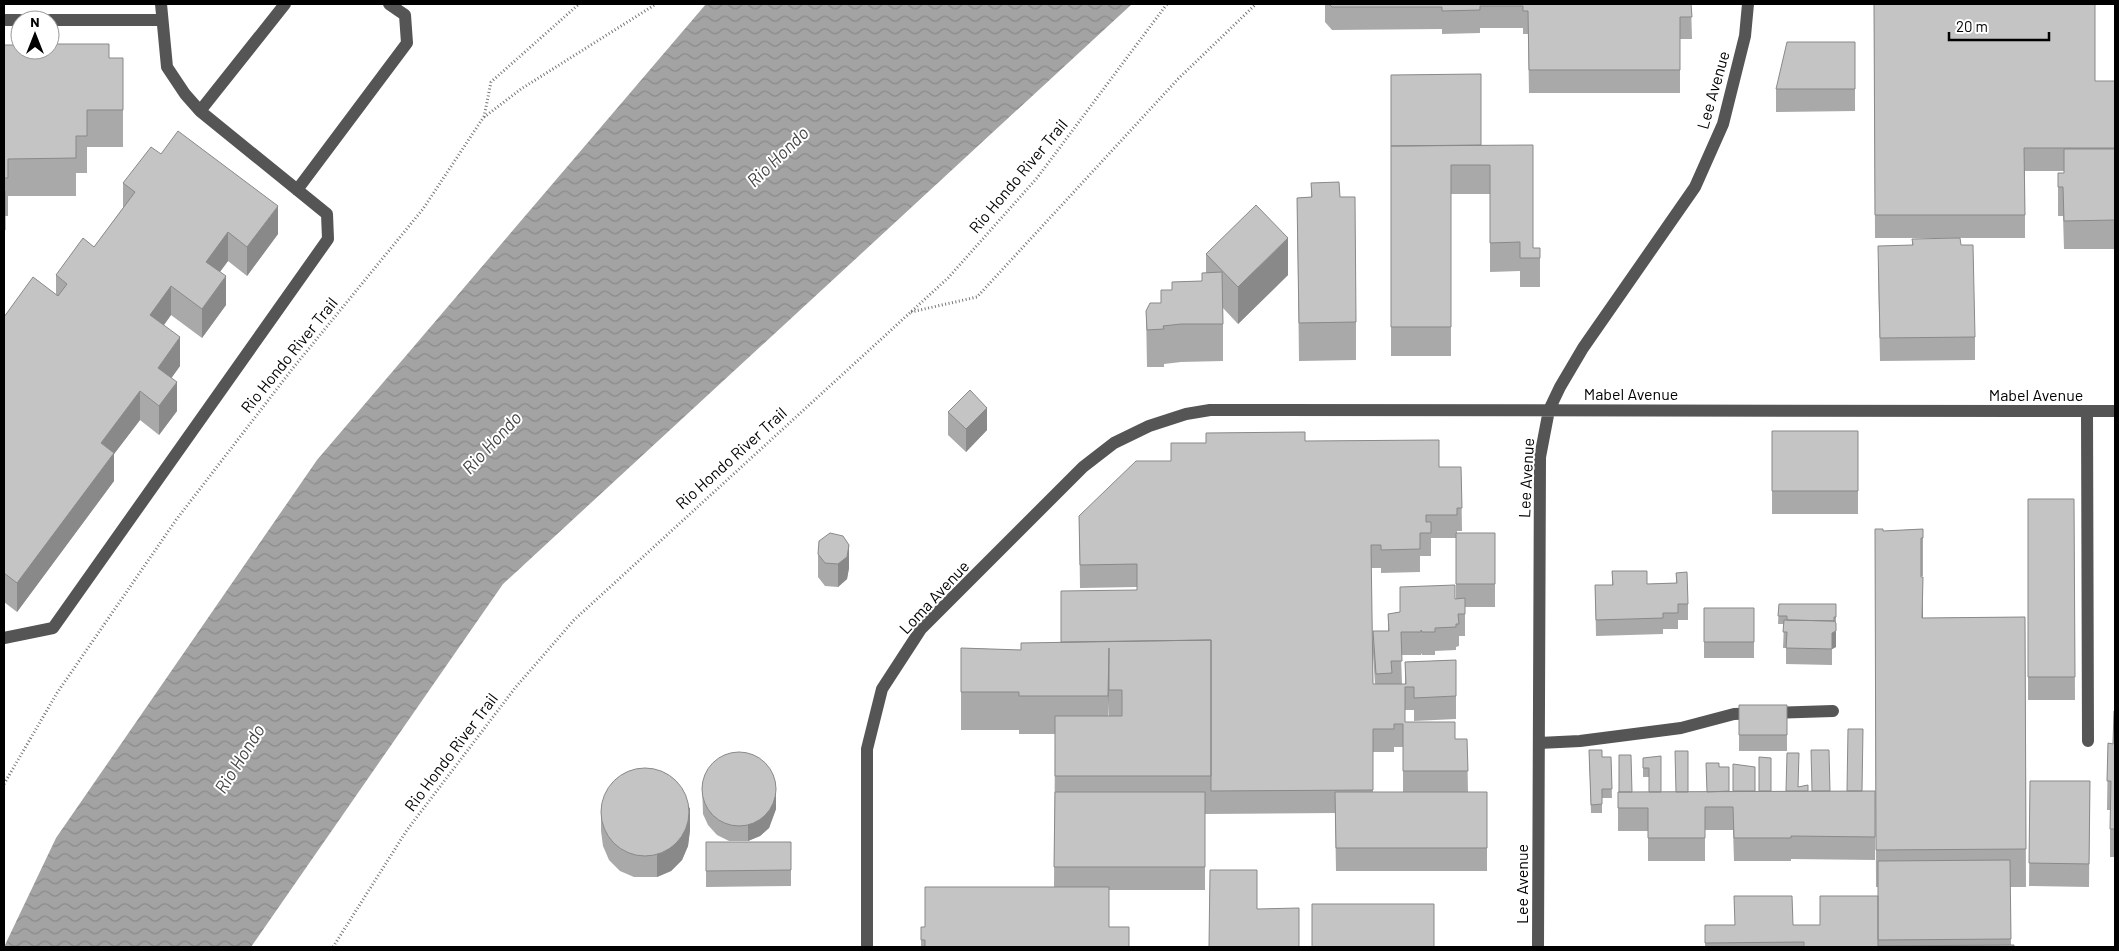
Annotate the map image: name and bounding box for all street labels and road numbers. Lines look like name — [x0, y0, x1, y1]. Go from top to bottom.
street label: Lee Avenue — [1692, 49, 1733, 131]
street label: Rio Hondo River Trail — [964, 115, 1071, 237]
street label: Rio Hondo River Trail — [236, 293, 341, 416]
street label: Mabel Avenue — [1584, 384, 1678, 403]
street label: Mabel Avenue — [1989, 385, 2083, 404]
street label: Rio Hondo River Trail — [671, 403, 790, 512]
street label: Lee Avenue — [1514, 437, 1537, 519]
street label: Loma Avenue — [895, 556, 972, 637]
street label: Rio Hondo River Trail — [400, 689, 501, 814]
street label: Lee Avenue — [1512, 844, 1531, 924]

